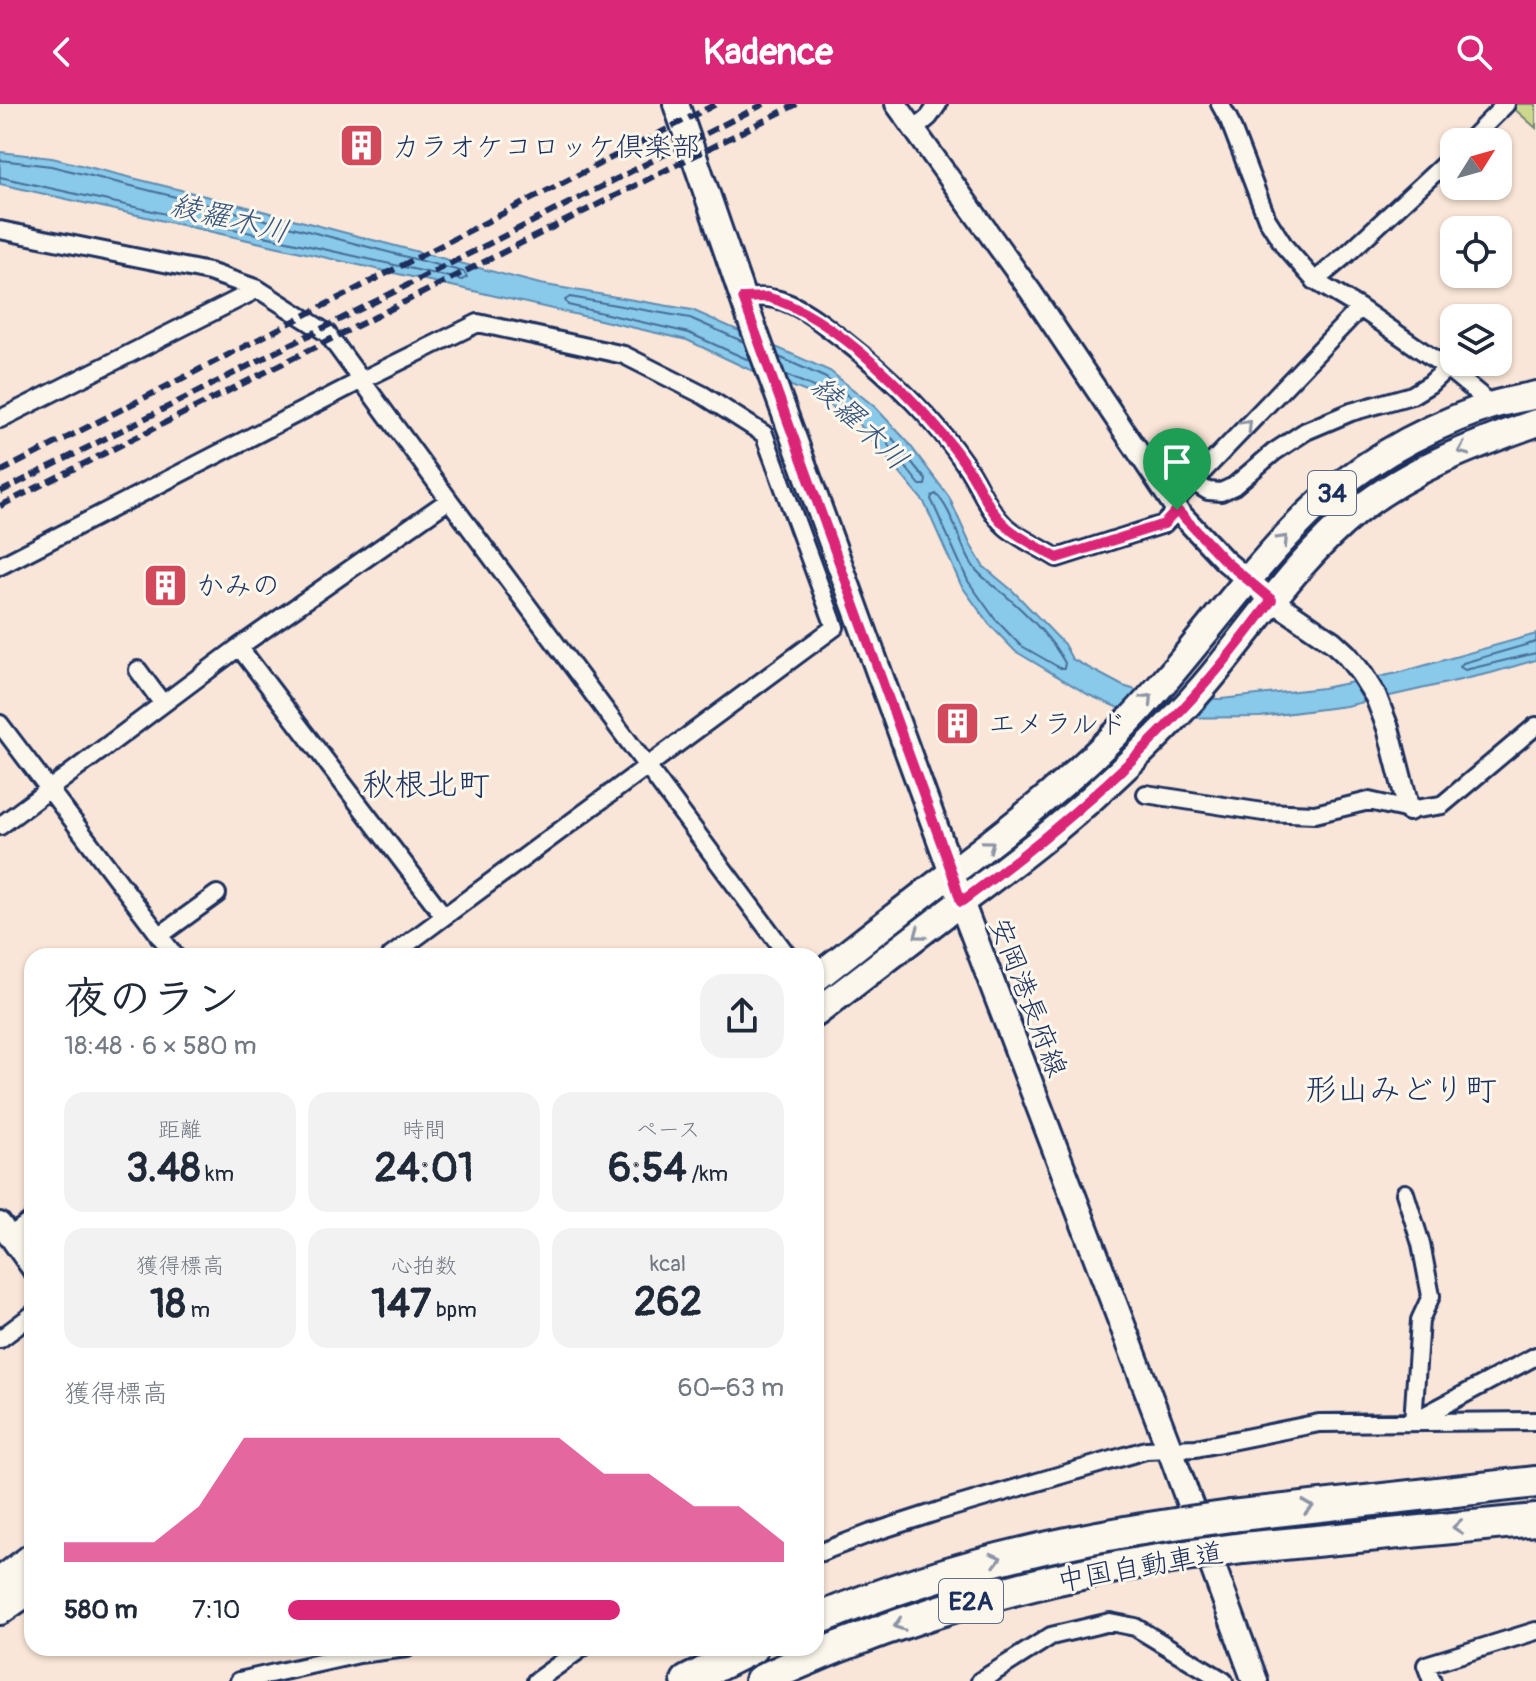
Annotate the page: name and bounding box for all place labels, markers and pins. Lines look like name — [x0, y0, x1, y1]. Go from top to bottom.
building icon: カラオケコロッケ倶楽部 — [337, 122, 385, 170]
place label: カラオケコロッケ倶楽部 — [392, 130, 700, 165]
pin — [1143, 428, 1211, 510]
building icon: かみの — [141, 561, 189, 609]
place label: かみの — [196, 569, 280, 604]
building icon: エメラルド — [933, 699, 981, 747]
place label: エメラルド — [988, 707, 1127, 742]

